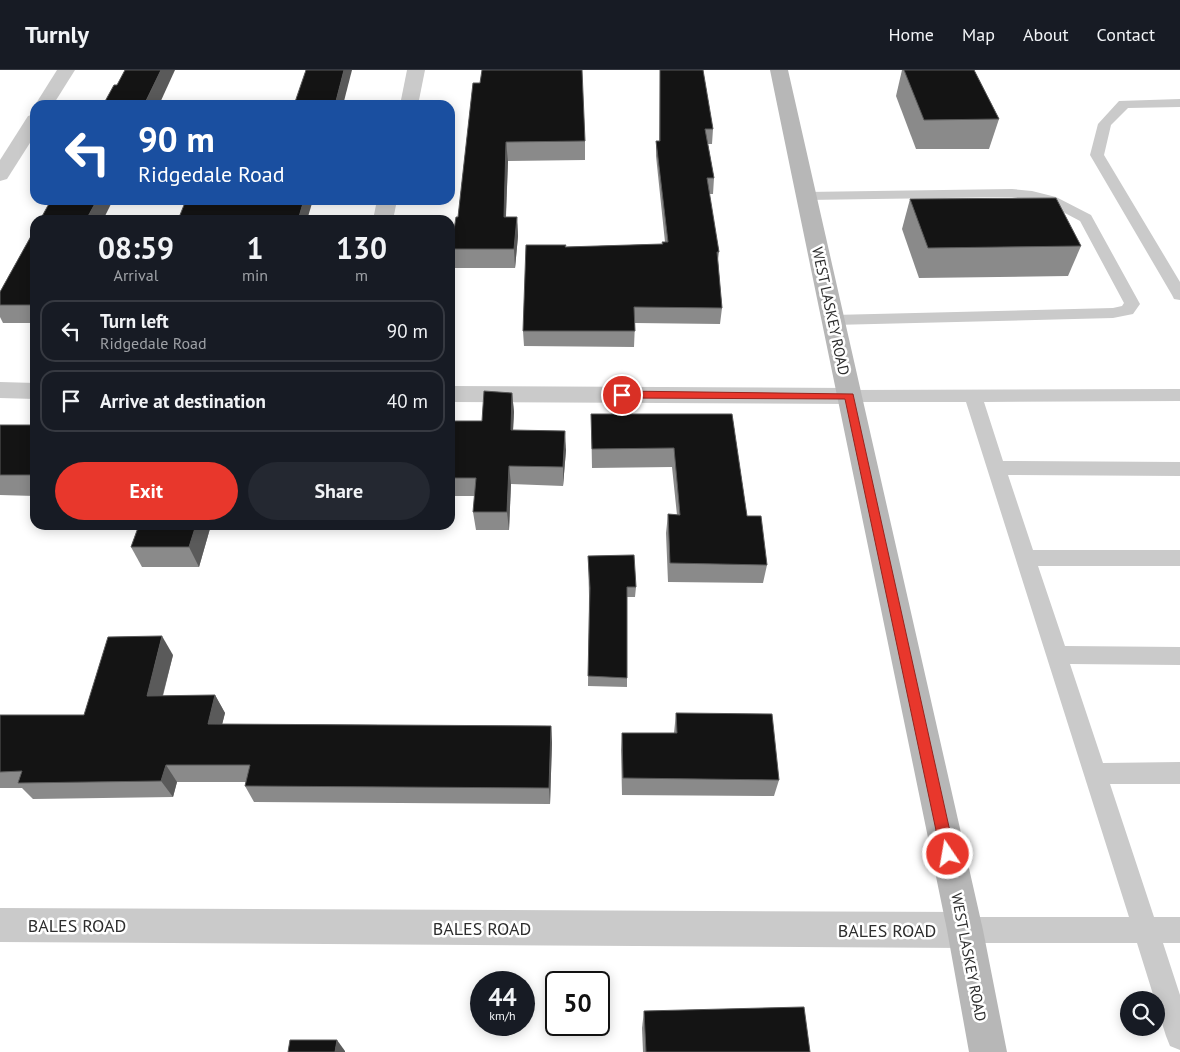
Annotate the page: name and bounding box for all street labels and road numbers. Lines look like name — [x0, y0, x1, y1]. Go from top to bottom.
street label: WEST LASKEY ROAD — [808, 245, 854, 377]
street label: WEST LASKEY ROAD — [947, 891, 991, 1023]
street label: BALES ROAD — [28, 914, 126, 937]
street label: BALES ROAD — [433, 917, 531, 940]
street label: BALES ROAD — [838, 919, 936, 942]

